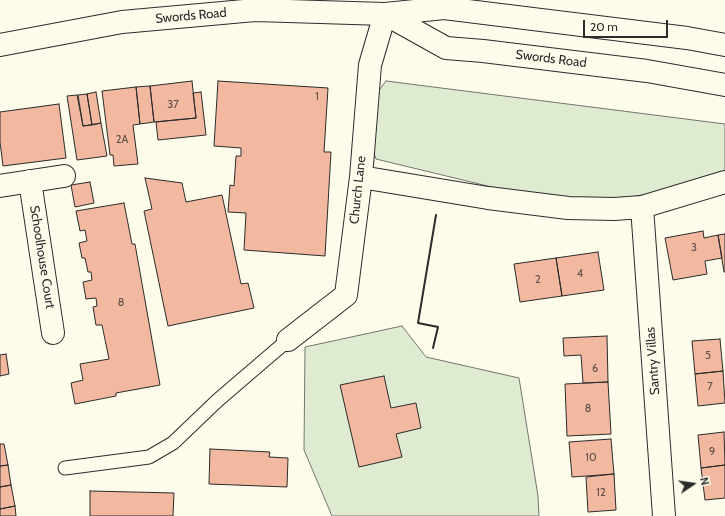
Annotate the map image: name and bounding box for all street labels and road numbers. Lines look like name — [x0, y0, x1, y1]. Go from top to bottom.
street label: Swords Road — [155, 5, 227, 27]
street label: Swords Road — [515, 47, 587, 71]
street label: Church Lane — [347, 155, 369, 225]
street label: Schoolhouse Court — [26, 204, 58, 310]
street label: Santry Villas — [643, 327, 663, 395]

